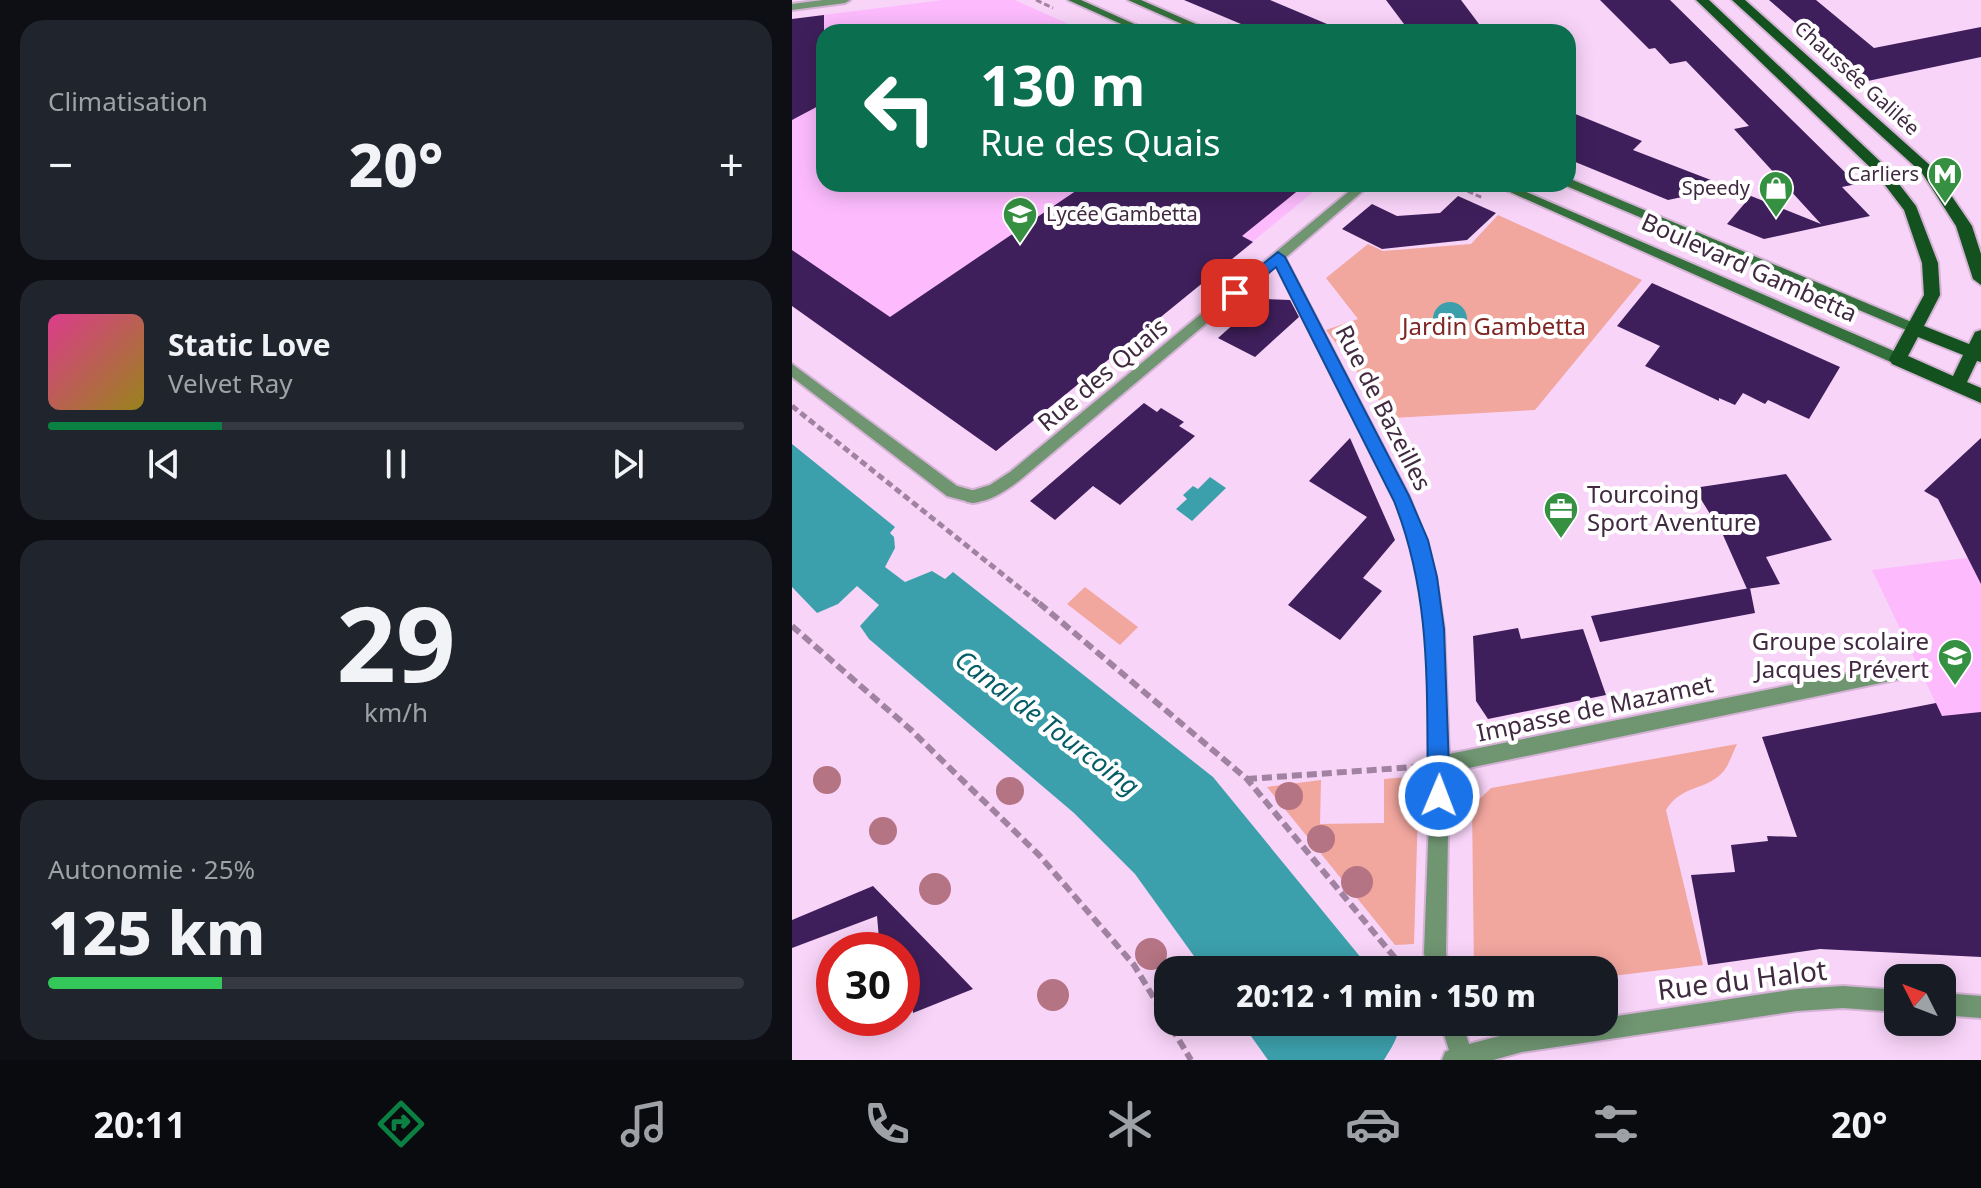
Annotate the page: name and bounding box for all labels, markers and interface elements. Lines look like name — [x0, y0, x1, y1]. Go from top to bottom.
street label: Chaussée Galilée — [1789, 14, 1926, 141]
text: 130 m — [980, 46, 1145, 122]
icon: left — [848, 56, 952, 160]
text: Climatisation — [48, 83, 208, 119]
text: Rue des Quais — [980, 118, 1220, 167]
text: 20° — [349, 123, 443, 205]
text: − — [48, 134, 73, 194]
text: + — [719, 134, 744, 194]
metro station icon: Carliers — [1926, 155, 1964, 205]
place label: Carliers — [1847, 160, 1919, 187]
shop icon: Speedy — [1757, 169, 1795, 219]
place label: Speedy — [1682, 174, 1751, 201]
school or university icon: Lycée Gambetta — [1001, 195, 1039, 245]
place label: Lycée Gambetta — [1046, 200, 1198, 227]
street label: Boulevard Gambetta — [1637, 204, 1863, 329]
pin — [1201, 259, 1269, 327]
icon: arrive — [1213, 271, 1257, 315]
park label: Jardin Gambetta — [1400, 309, 1586, 342]
street label: Rue des Quais — [1030, 310, 1174, 438]
street label: Rue de Bazeilles — [1328, 319, 1440, 496]
text: Static Love — [168, 324, 331, 365]
text: Velvet Ray — [168, 365, 293, 401]
icon: previous — [142, 442, 186, 486]
icon: pause — [374, 442, 418, 486]
icon: next — [606, 442, 650, 486]
place label: Tourcoing Sport Aventure — [1587, 477, 1757, 538]
office icon: Tourcoing Sport Aventure — [1542, 490, 1580, 540]
text: 29 — [337, 571, 455, 712]
place label: Groupe scolaire Jacques Prévert — [1752, 624, 1929, 685]
school or university icon: Groupe scolaire Jacques Prévert — [1936, 637, 1974, 687]
water label: Canal de Tourcoing — [948, 641, 1147, 803]
street label: Impasse de Mazamet — [1474, 666, 1716, 749]
text: km/h — [364, 694, 428, 730]
position arrow — [1397, 754, 1481, 838]
text: Autonomie · 25% — [48, 851, 255, 887]
text: 125 km — [48, 891, 265, 973]
speed limit sign: 30 — [816, 932, 920, 1036]
street label: Rue du Halot — [1655, 950, 1829, 1008]
north arrow — [1884, 964, 1956, 1036]
map controls — [1884, 964, 1956, 1036]
text: 20:12 · 1 min · 150 m — [1236, 975, 1536, 1016]
icon: directions — [373, 1096, 429, 1152]
icon: music — [616, 1096, 672, 1152]
icon: phone — [859, 1096, 915, 1152]
icon: climate — [1102, 1096, 1158, 1152]
icon: car — [1345, 1096, 1401, 1152]
icon: filters — [1588, 1096, 1644, 1152]
text: 20:11 — [94, 1100, 186, 1149]
text: 20° — [1831, 1100, 1887, 1149]

